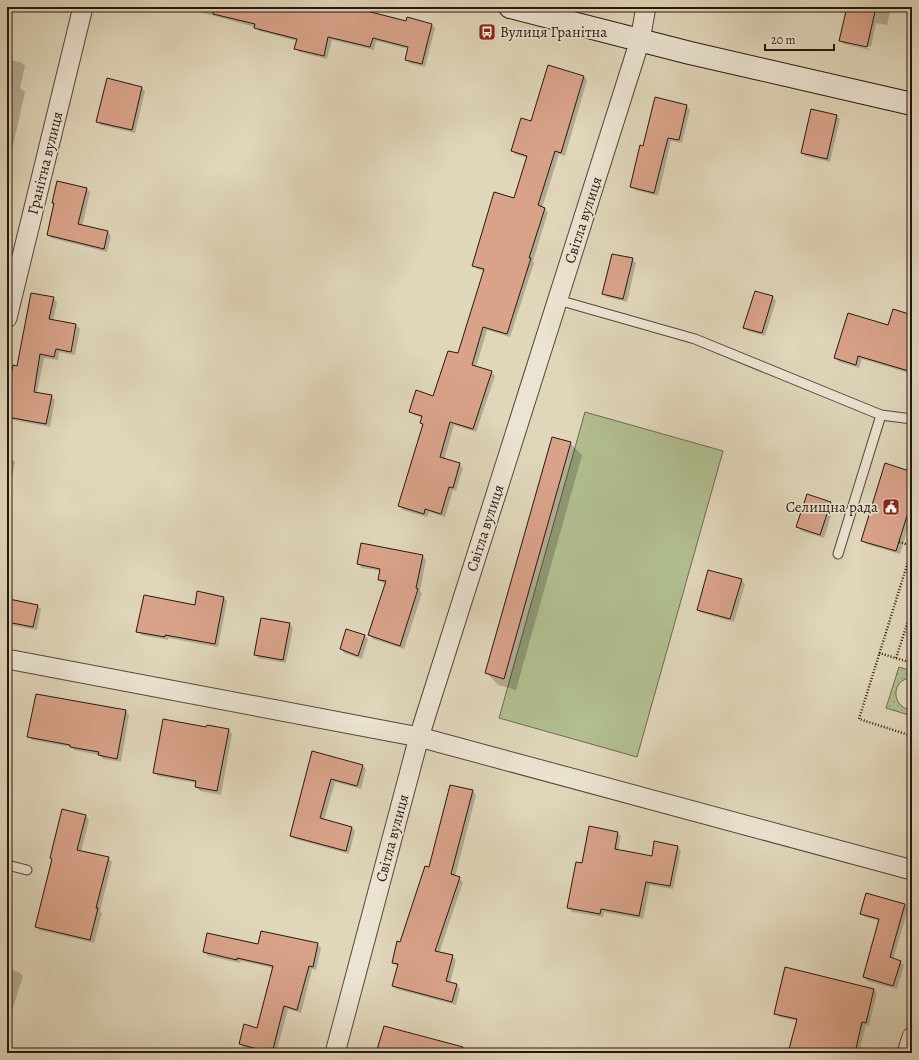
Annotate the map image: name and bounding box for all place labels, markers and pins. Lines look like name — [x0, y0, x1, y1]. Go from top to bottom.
bus stop icon: Вулиця Гранітна — [477, 22, 497, 42]
place label: Вулиця Гранітна — [500, 22, 607, 42]
place label: Селищна рада — [786, 497, 878, 517]
public building icon: Селищна рада — [881, 497, 901, 517]

